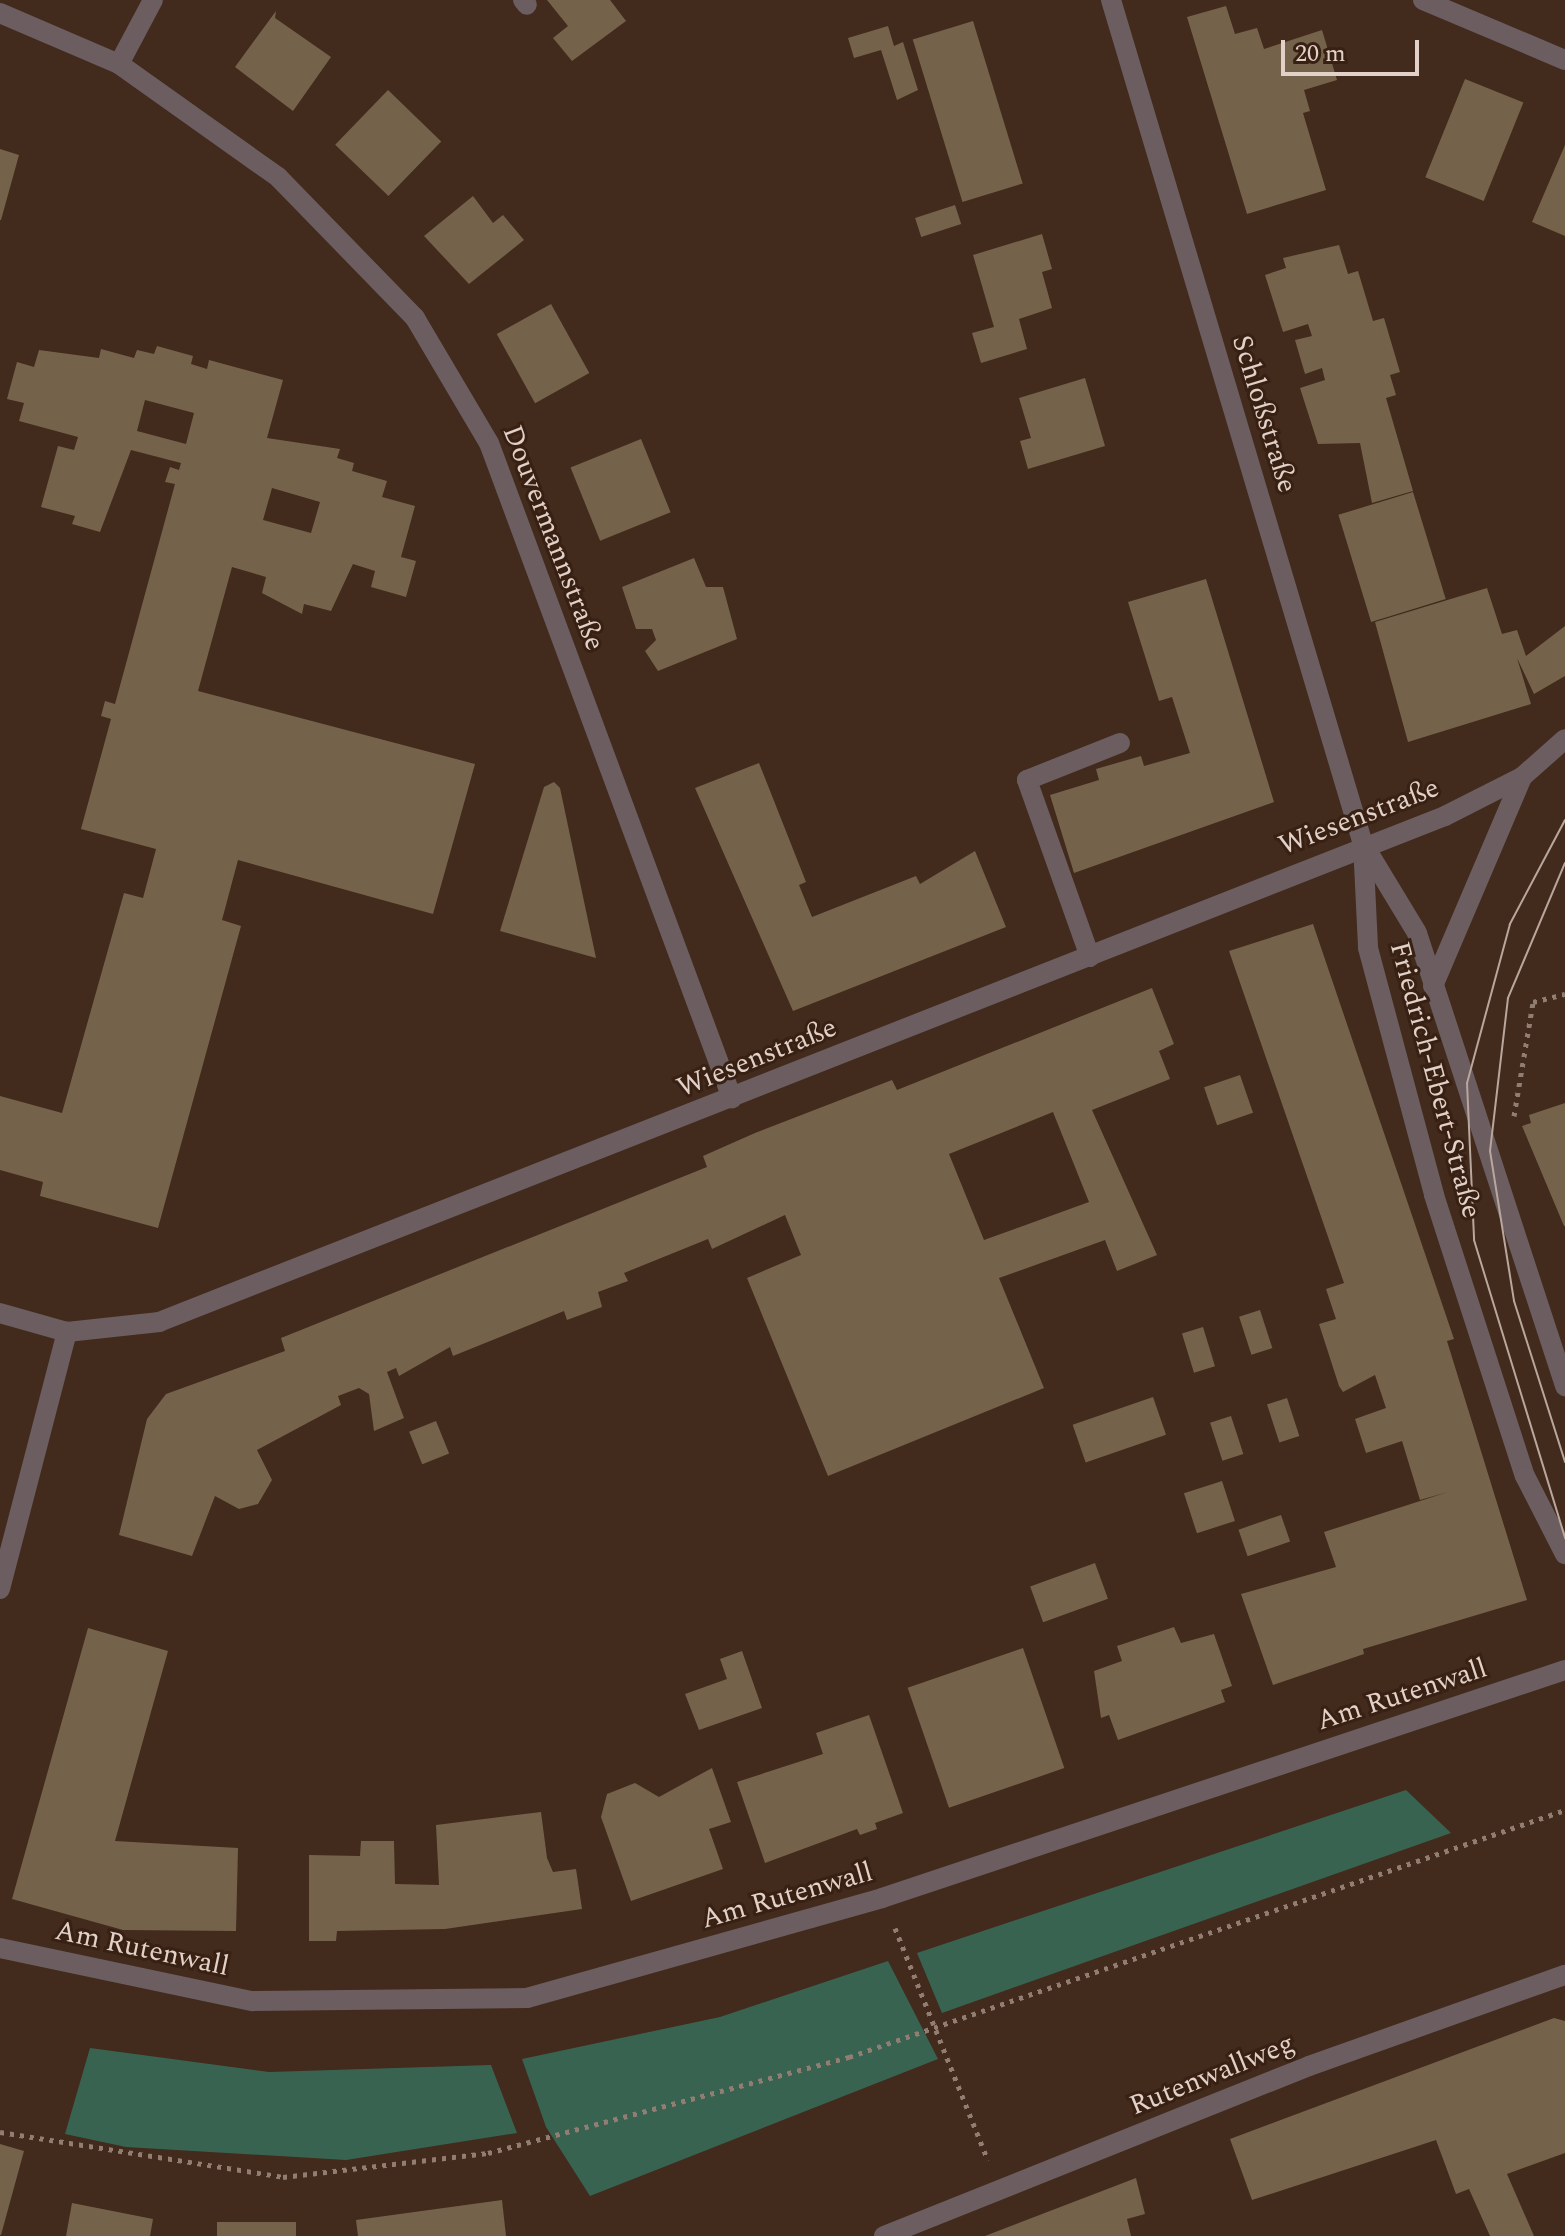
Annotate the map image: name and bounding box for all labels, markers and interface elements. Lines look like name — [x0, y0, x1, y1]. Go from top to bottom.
scale bar — [1285, 24, 1423, 74]
text: 20 m — [1295, 36, 1346, 72]
street label: Schloßstraße — [1224, 331, 1304, 497]
street label: Douvermannstraße — [495, 421, 611, 655]
street label: Wiesenstraße — [1274, 771, 1444, 863]
street label: Friedrich-Ebert-Straße — [1382, 938, 1488, 1222]
street label: Wiesenstraße — [672, 1011, 842, 1105]
street label: Am Rutenwall — [1313, 1652, 1491, 1738]
street label: Am Rutenwall — [697, 1855, 877, 1937]
street label: Am Rutenwall — [52, 1914, 232, 1984]
street label: Rutenwallweg — [1125, 2027, 1299, 2123]

